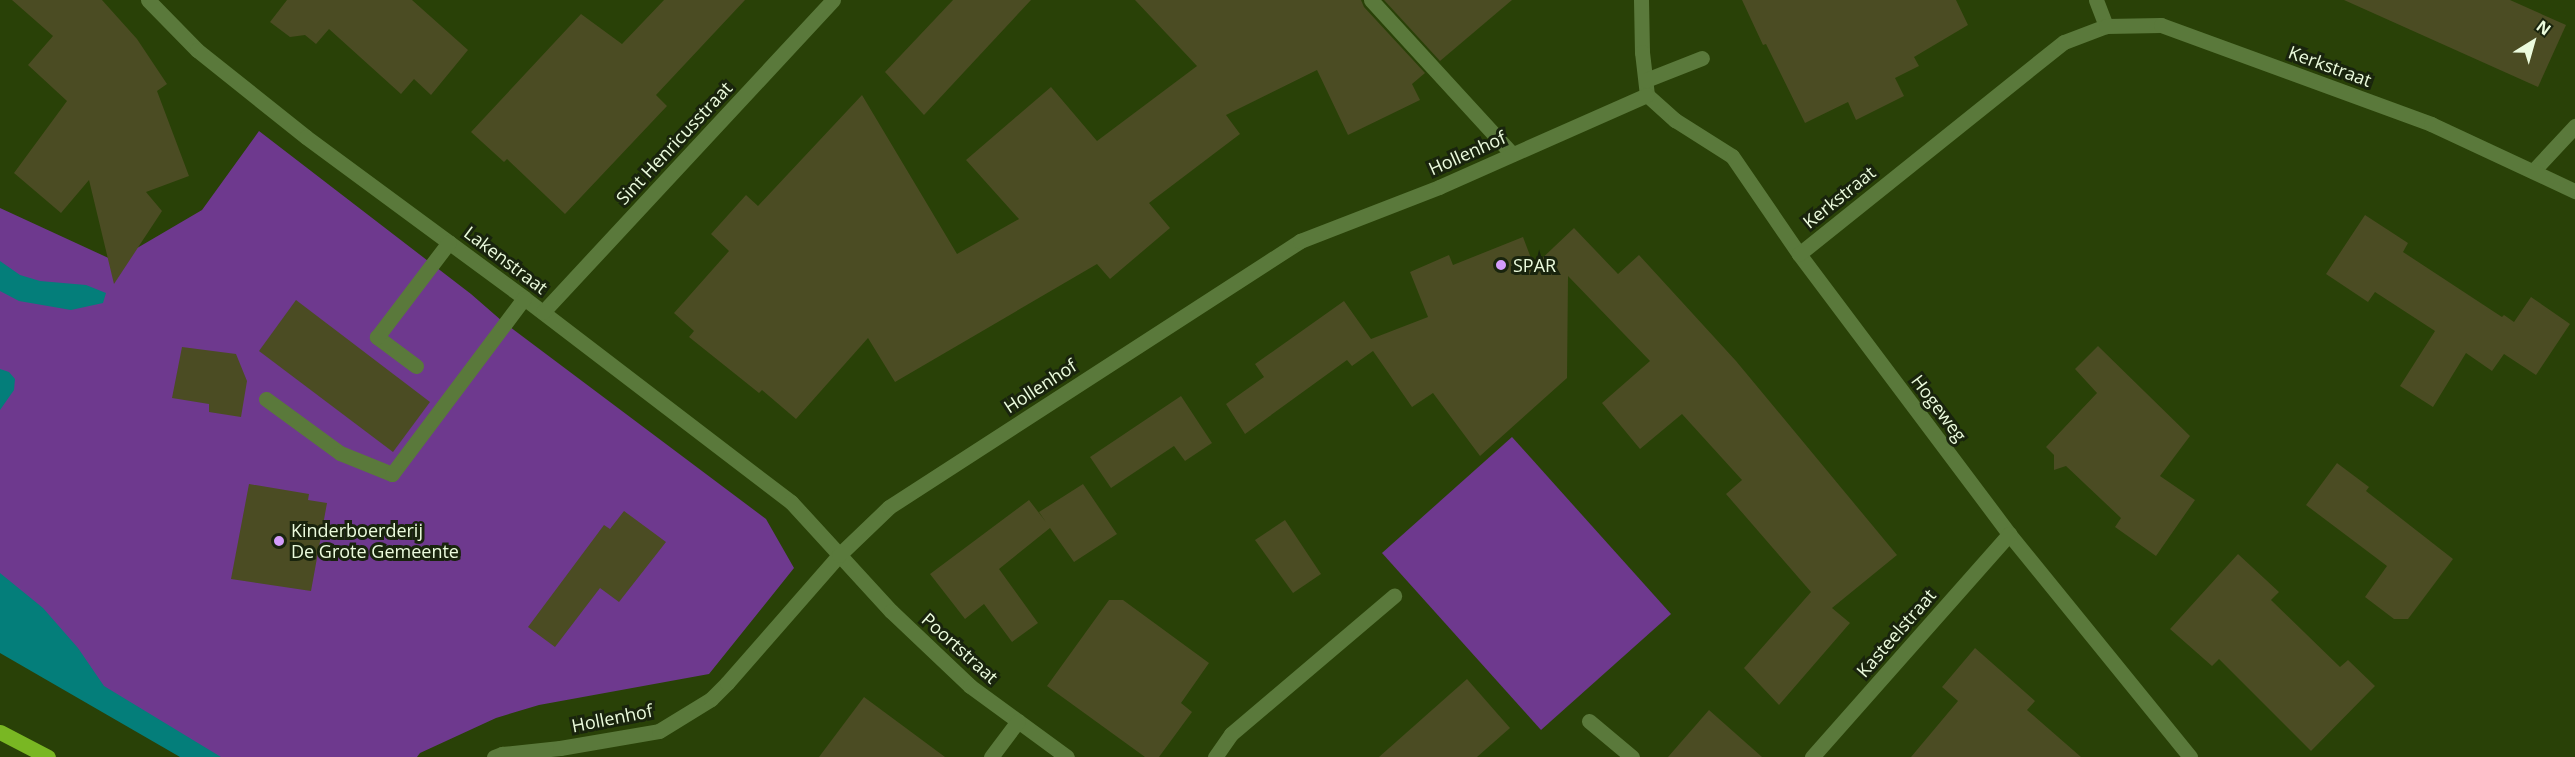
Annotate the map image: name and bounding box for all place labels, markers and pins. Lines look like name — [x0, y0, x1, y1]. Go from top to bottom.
place label: SPAR — [1513, 254, 1556, 276]
marker: SPAR — [1494, 258, 1508, 272]
place label: Kinderboerderij De Grote Gemeente — [291, 520, 459, 562]
marker: Kinderboerderij De Grote Gemeente — [272, 534, 286, 548]

